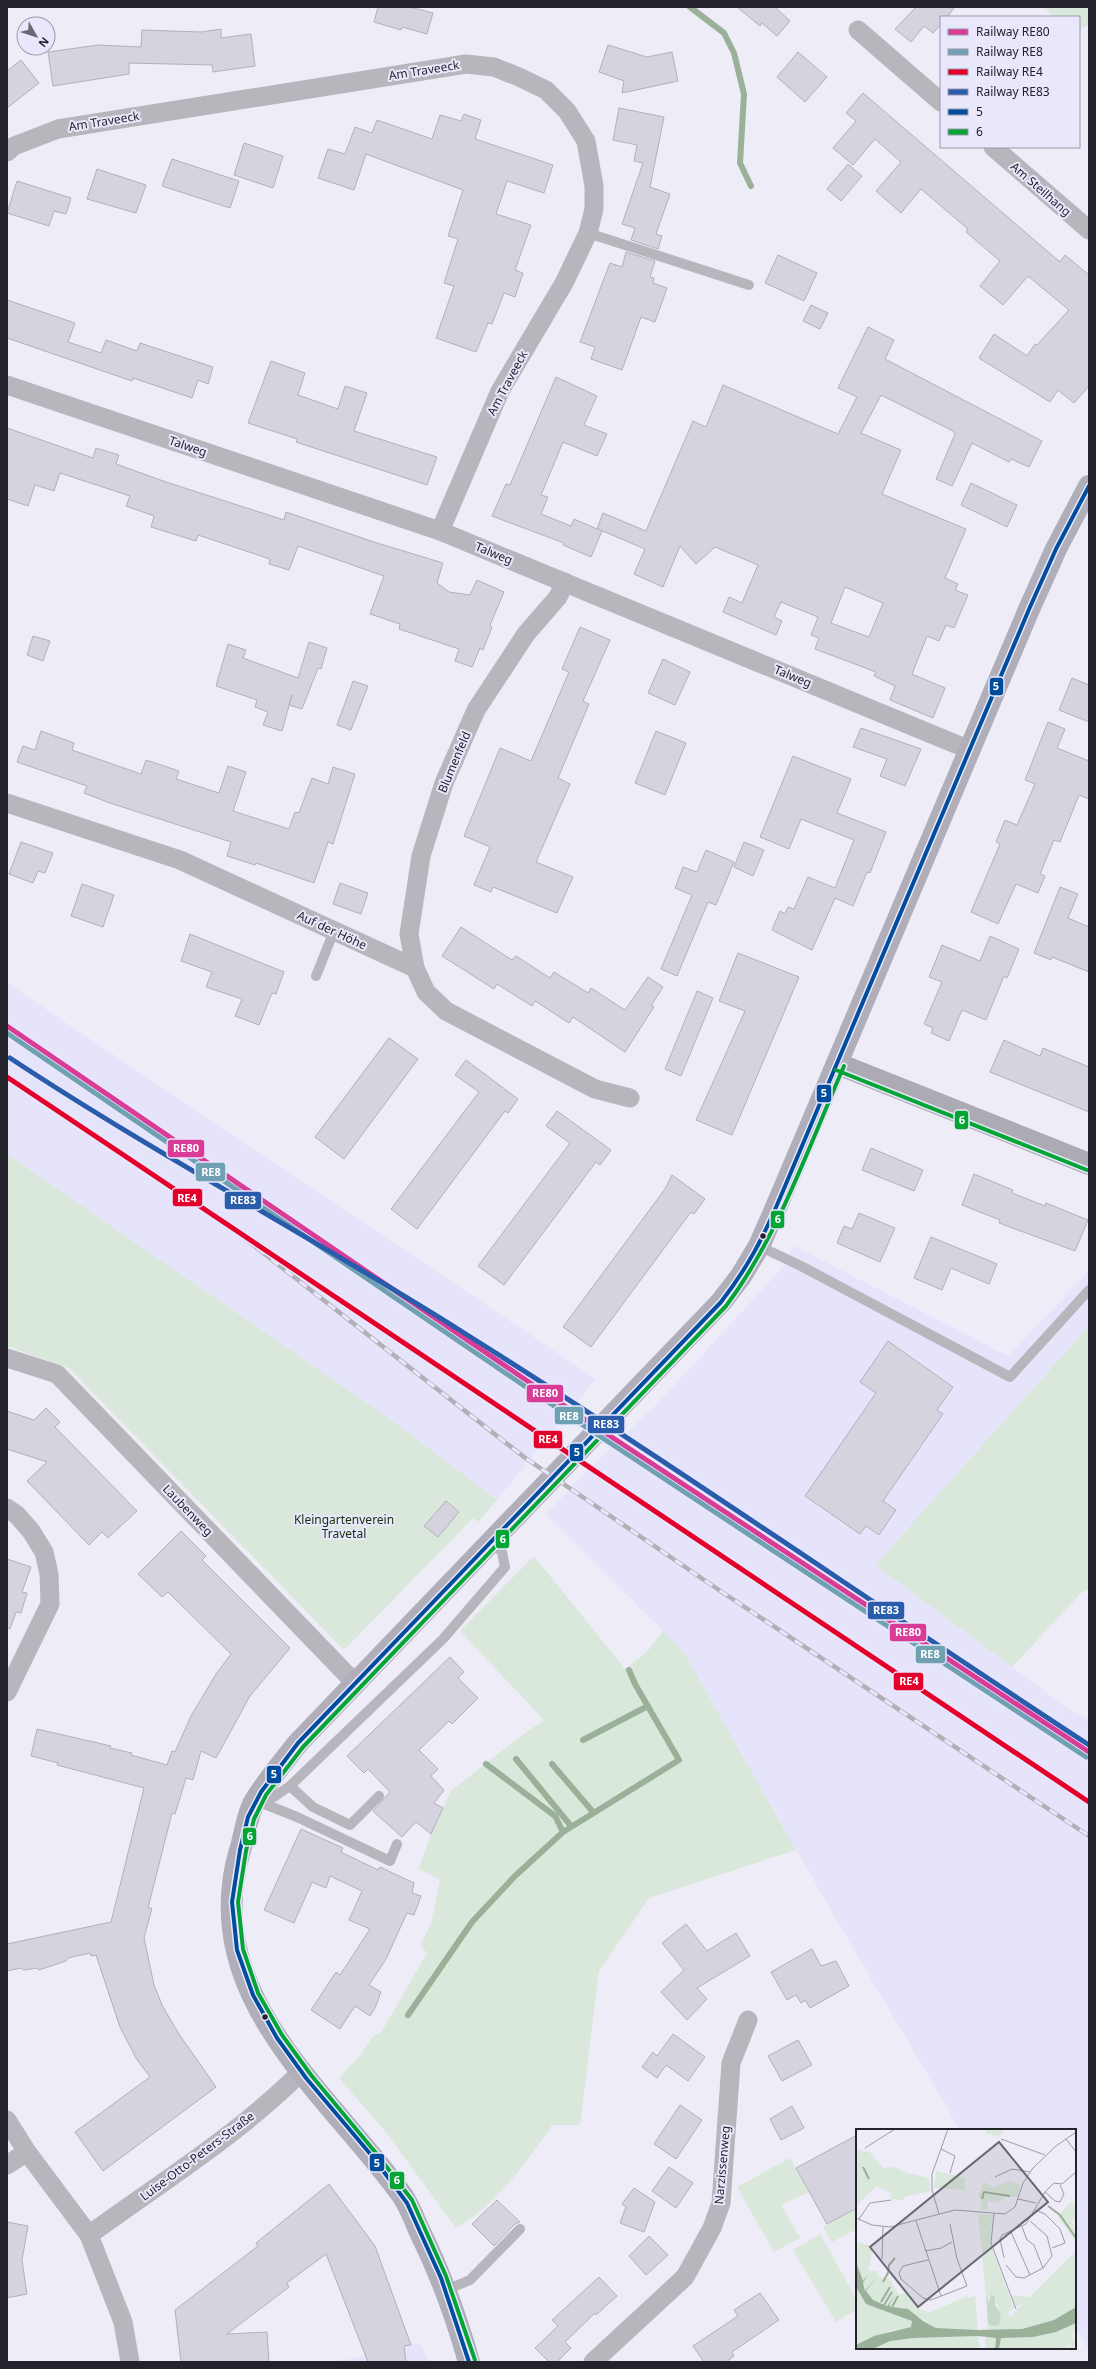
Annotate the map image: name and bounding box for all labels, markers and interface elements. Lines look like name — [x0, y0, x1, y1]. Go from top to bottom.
north arrow — [16, 16, 56, 56]
legend — [940, 16, 1080, 148]
text: Railway RE80 — [976, 23, 1050, 40]
text: N — [36, 34, 53, 51]
text: Railway RE8 — [976, 43, 1043, 60]
street label: Am Traveeck — [387, 56, 461, 84]
text: Railway RE4 — [976, 63, 1043, 80]
text: Railway RE83 — [976, 83, 1050, 100]
text: 5 — [976, 103, 983, 120]
street label: Am Traveeck — [67, 107, 141, 135]
text: 6 — [976, 123, 983, 140]
street label: Am Steilhang — [1007, 158, 1075, 220]
street label: Am Traveeck — [483, 347, 532, 418]
street label: Talweg — [167, 432, 209, 460]
street label: Talweg — [473, 538, 515, 568]
street label: Talweg — [772, 661, 814, 691]
line badge: 5 — [989, 677, 1004, 696]
text: 5 — [993, 678, 999, 693]
street label: Blumenfeld — [433, 729, 475, 795]
street label: Auf der Höhe — [294, 906, 370, 954]
line badge: 5 — [816, 1084, 832, 1103]
text: 5 — [821, 1085, 827, 1100]
line badge: 6 — [954, 1110, 969, 1130]
text: 6 — [959, 1112, 965, 1127]
line badge: RE80 — [167, 1139, 205, 1158]
text: RE80 — [173, 1140, 199, 1155]
line badge: RE8 — [195, 1162, 226, 1182]
text: RE8 — [201, 1164, 221, 1179]
line badge: RE4 — [172, 1188, 203, 1207]
text: RE4 — [177, 1190, 198, 1205]
line badge: RE83 — [224, 1191, 262, 1210]
text: RE83 — [230, 1192, 256, 1207]
line badge: 6 — [770, 1210, 785, 1229]
text: 6 — [775, 1211, 781, 1226]
unlabelled marker — [758, 1231, 768, 1241]
line badge: RE80 — [526, 1384, 564, 1403]
text: RE80 — [532, 1385, 558, 1400]
line badge: RE8 — [554, 1406, 584, 1425]
text: RE8 — [559, 1408, 579, 1423]
line badge: RE83 — [587, 1415, 625, 1434]
text: RE83 — [593, 1416, 619, 1431]
line badge: RE4 — [533, 1430, 563, 1449]
text: RE4 — [538, 1431, 559, 1446]
line badge: 5 — [569, 1443, 584, 1462]
text: 5 — [574, 1444, 580, 1459]
street label: Laubenweg — [159, 1481, 217, 1539]
park label: Kleingartenverein Travetal — [294, 1511, 394, 1542]
line badge: 6 — [495, 1529, 510, 1549]
text: 6 — [500, 1531, 506, 1546]
line badge: RE83 — [867, 1601, 905, 1620]
text: RE83 — [873, 1602, 899, 1617]
line badge: RE80 — [889, 1623, 927, 1642]
text: RE80 — [895, 1624, 921, 1639]
line badge: RE8 — [915, 1645, 946, 1664]
text: RE8 — [920, 1646, 940, 1661]
line badge: RE4 — [893, 1672, 924, 1691]
text: RE4 — [899, 1673, 920, 1688]
line badge: 5 — [266, 1765, 282, 1784]
text: 5 — [271, 1766, 277, 1781]
line badge: 6 — [242, 1827, 257, 1846]
text: 6 — [247, 1828, 253, 1843]
unlabelled marker — [260, 2012, 270, 2022]
street label: Luise-Otto-Peters-Straße — [136, 2107, 258, 2205]
street label: Narzissenweg — [710, 2125, 734, 2205]
inset map — [856, 2129, 1076, 2349]
line badge: 5 — [369, 2153, 385, 2172]
text: 5 — [374, 2155, 380, 2170]
line badge: 6 — [389, 2171, 405, 2190]
text: 6 — [394, 2172, 400, 2187]

